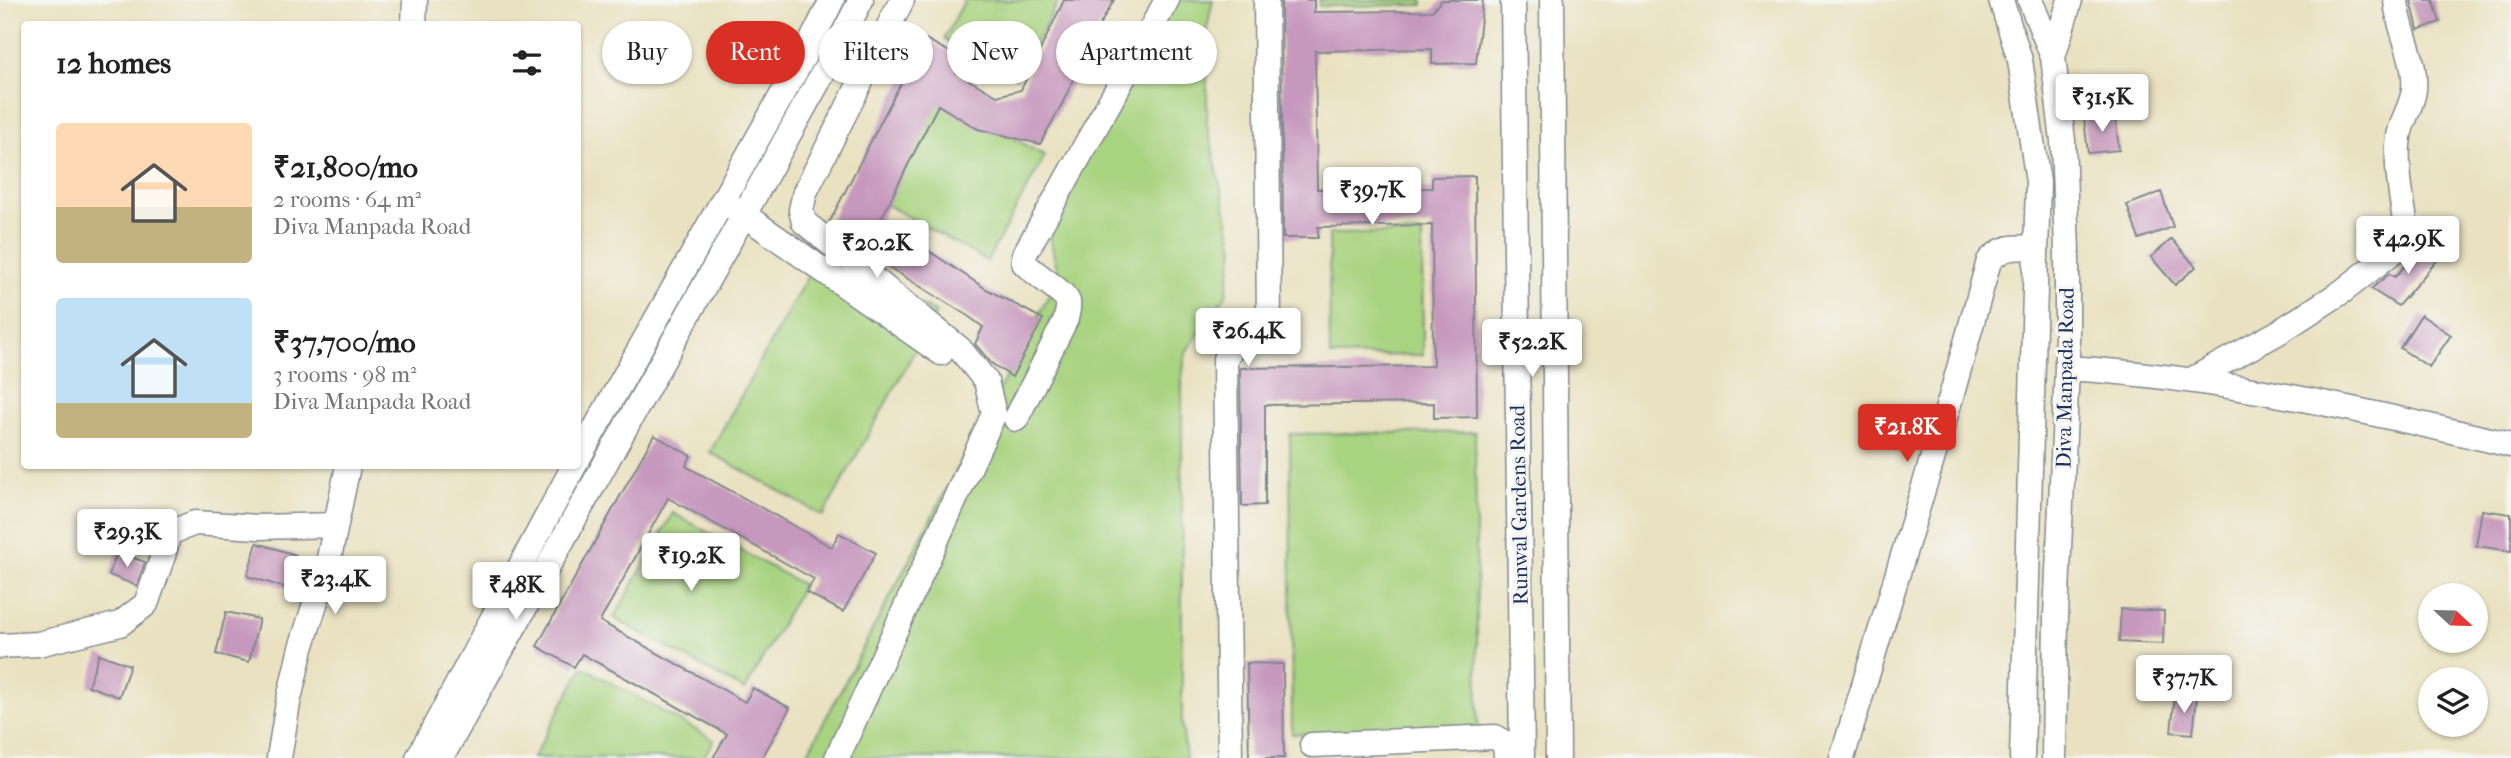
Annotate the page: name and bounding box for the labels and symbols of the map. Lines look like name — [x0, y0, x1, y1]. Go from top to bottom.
pin: ₹31.5K — [2045, 74, 2159, 134]
pin: ₹39.7K — [1315, 168, 1429, 227]
pin: ₹42.9K — [2351, 216, 2465, 276]
pin: ₹20.2K — [820, 220, 934, 280]
street label: Diva Manpada Road — [2051, 287, 2079, 469]
pin: ₹26.4K — [1191, 308, 1305, 368]
pin: ₹52.2K — [1475, 320, 1589, 379]
street label: Runwal Gardens Road — [1505, 404, 1533, 605]
pin: ₹21.8K — [1850, 405, 1964, 464]
pin: ₹29.3K — [70, 510, 184, 569]
pin: ₹19.2K — [634, 534, 748, 593]
pin: ₹23.4K — [278, 556, 392, 616]
pin: ₹48K — [475, 562, 557, 622]
north arrow — [2418, 583, 2488, 653]
pin: ₹37.7K — [2127, 656, 2241, 715]

